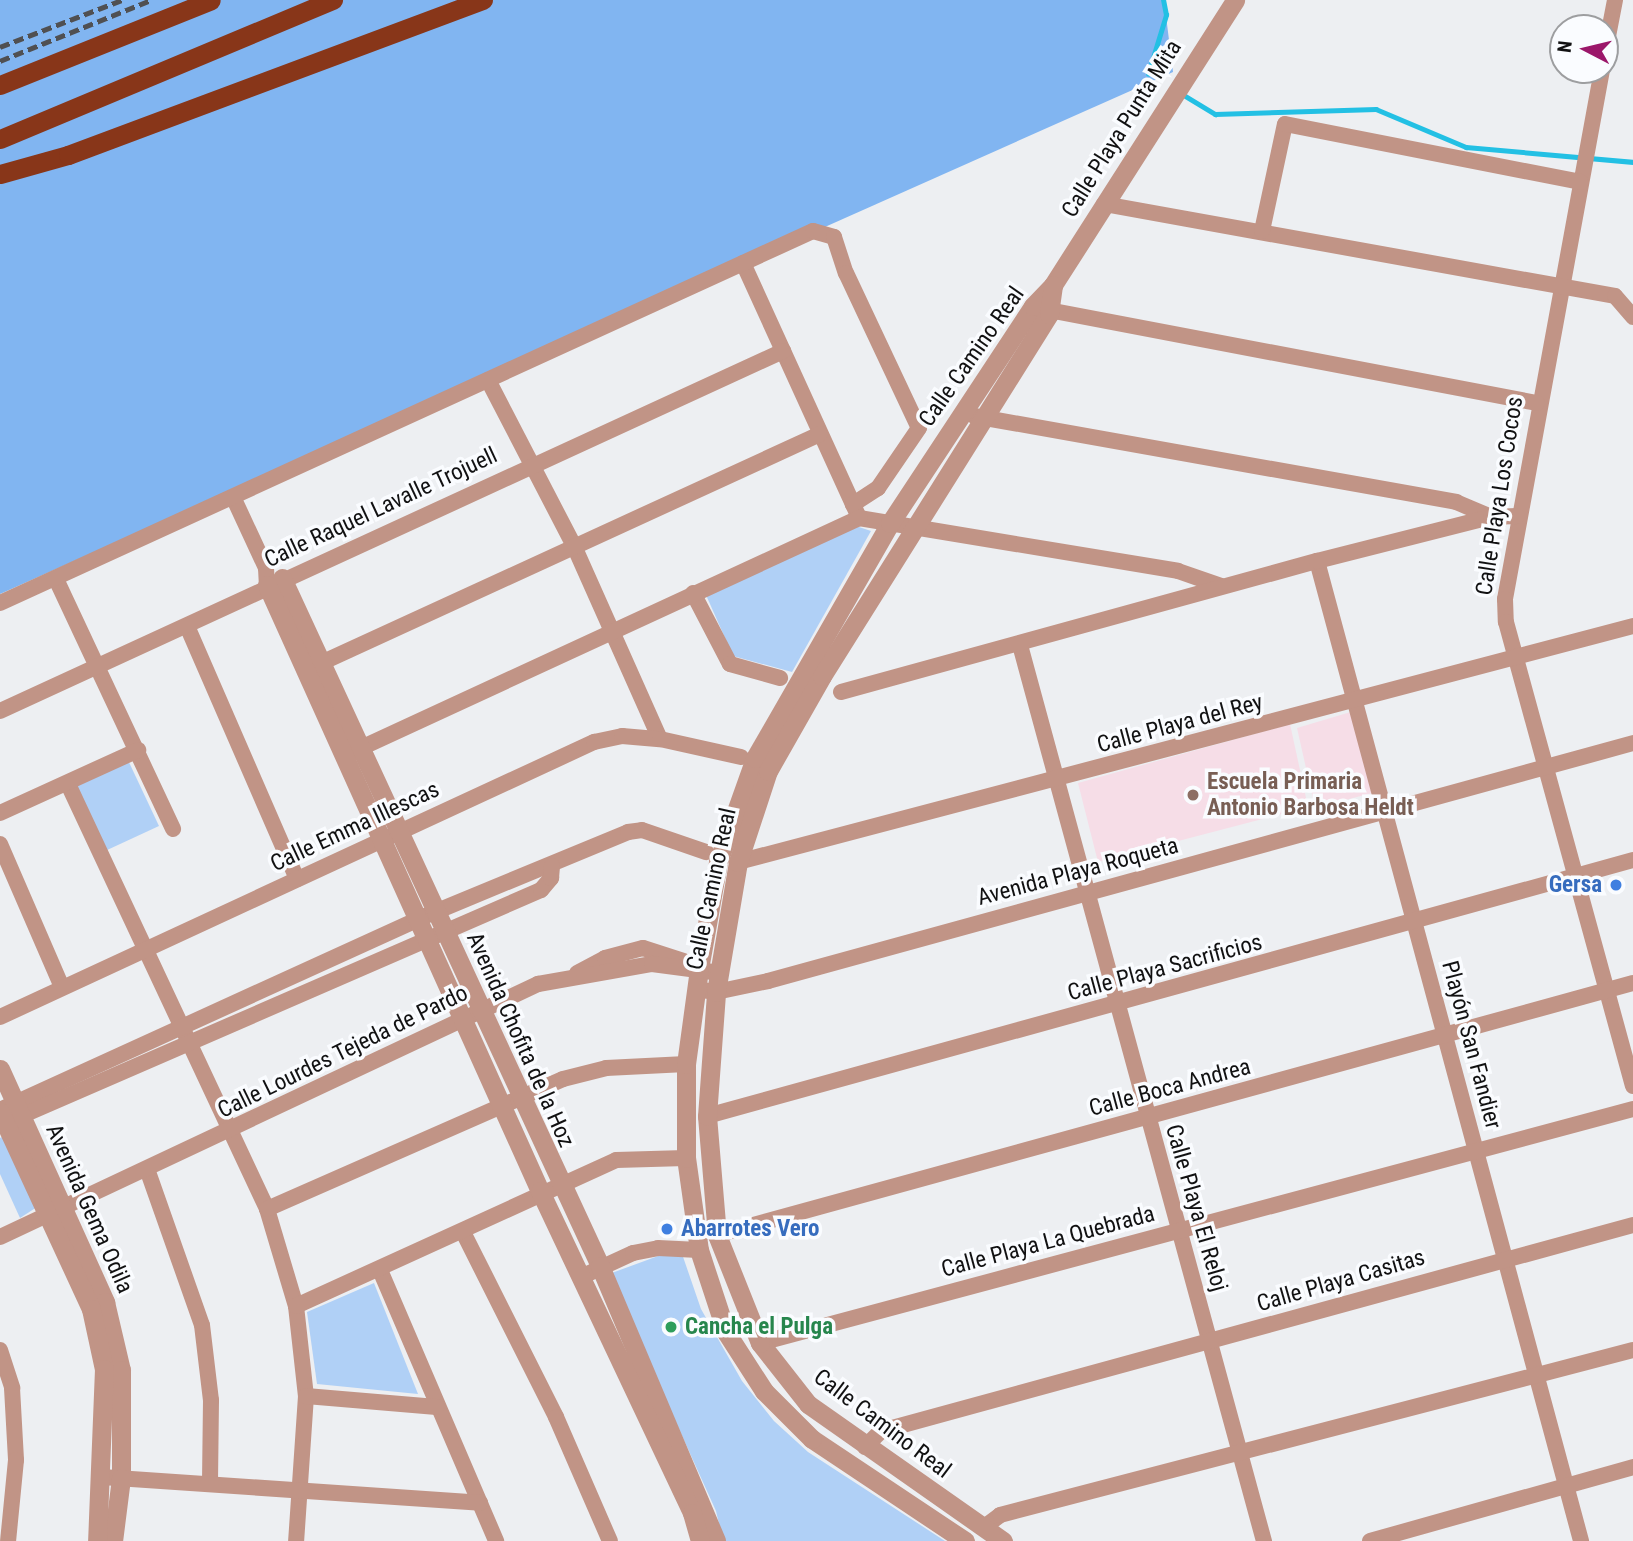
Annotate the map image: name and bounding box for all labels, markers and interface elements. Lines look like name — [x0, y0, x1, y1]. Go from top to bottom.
north arrow — [1549, 14, 1619, 84]
street label: Calle Playa Punta Mita — [1056, 35, 1188, 223]
text: N — [1553, 39, 1577, 54]
street label: Calle Camino Real — [913, 282, 1031, 432]
street label: Calle Playa Los Cocos — [1471, 395, 1529, 597]
street label: Calle Raquel Lavalle Trojuell — [260, 442, 502, 574]
street label: Calle Playa del Rey — [1094, 689, 1266, 759]
place label: Escuela Primaria Antonio Barbosa Heldt — [1207, 768, 1414, 822]
street label: Calle Emma Illescas — [266, 776, 444, 878]
marker: Escuela Primaria Antonio Barbosa Heldt — [1185, 787, 1201, 803]
street label: Calle Camino Real — [681, 806, 743, 972]
street label: Avenida Playa Roqueta — [975, 832, 1181, 912]
place label: Gersa — [1549, 871, 1602, 899]
marker: Gersa — [1608, 877, 1624, 893]
street label: Avenida Chofita de la Hoz — [460, 928, 580, 1152]
street label: Calle Playa Sacrificios — [1065, 929, 1265, 1007]
street label: Playón San Fandier — [1435, 958, 1507, 1132]
street label: Calle Lourdes Tejeda de Pardo — [213, 979, 473, 1125]
street label: Calle Boca Andrea — [1086, 1053, 1254, 1123]
street label: Avenida Gema Odila — [39, 1120, 139, 1298]
street label: Calle Playa El Reloj — [1159, 1121, 1233, 1295]
street label: Calle Playa La Quebrada — [938, 1200, 1158, 1284]
place label: Abarrotes Vero — [681, 1215, 819, 1243]
marker: Abarrotes Vero — [659, 1221, 675, 1237]
street label: Calle Playa Casitas — [1254, 1244, 1428, 1318]
place label: Cancha el Pulga — [685, 1313, 833, 1341]
marker: Cancha el Pulga — [663, 1319, 679, 1335]
street label: Calle Camino Real — [808, 1363, 956, 1485]

